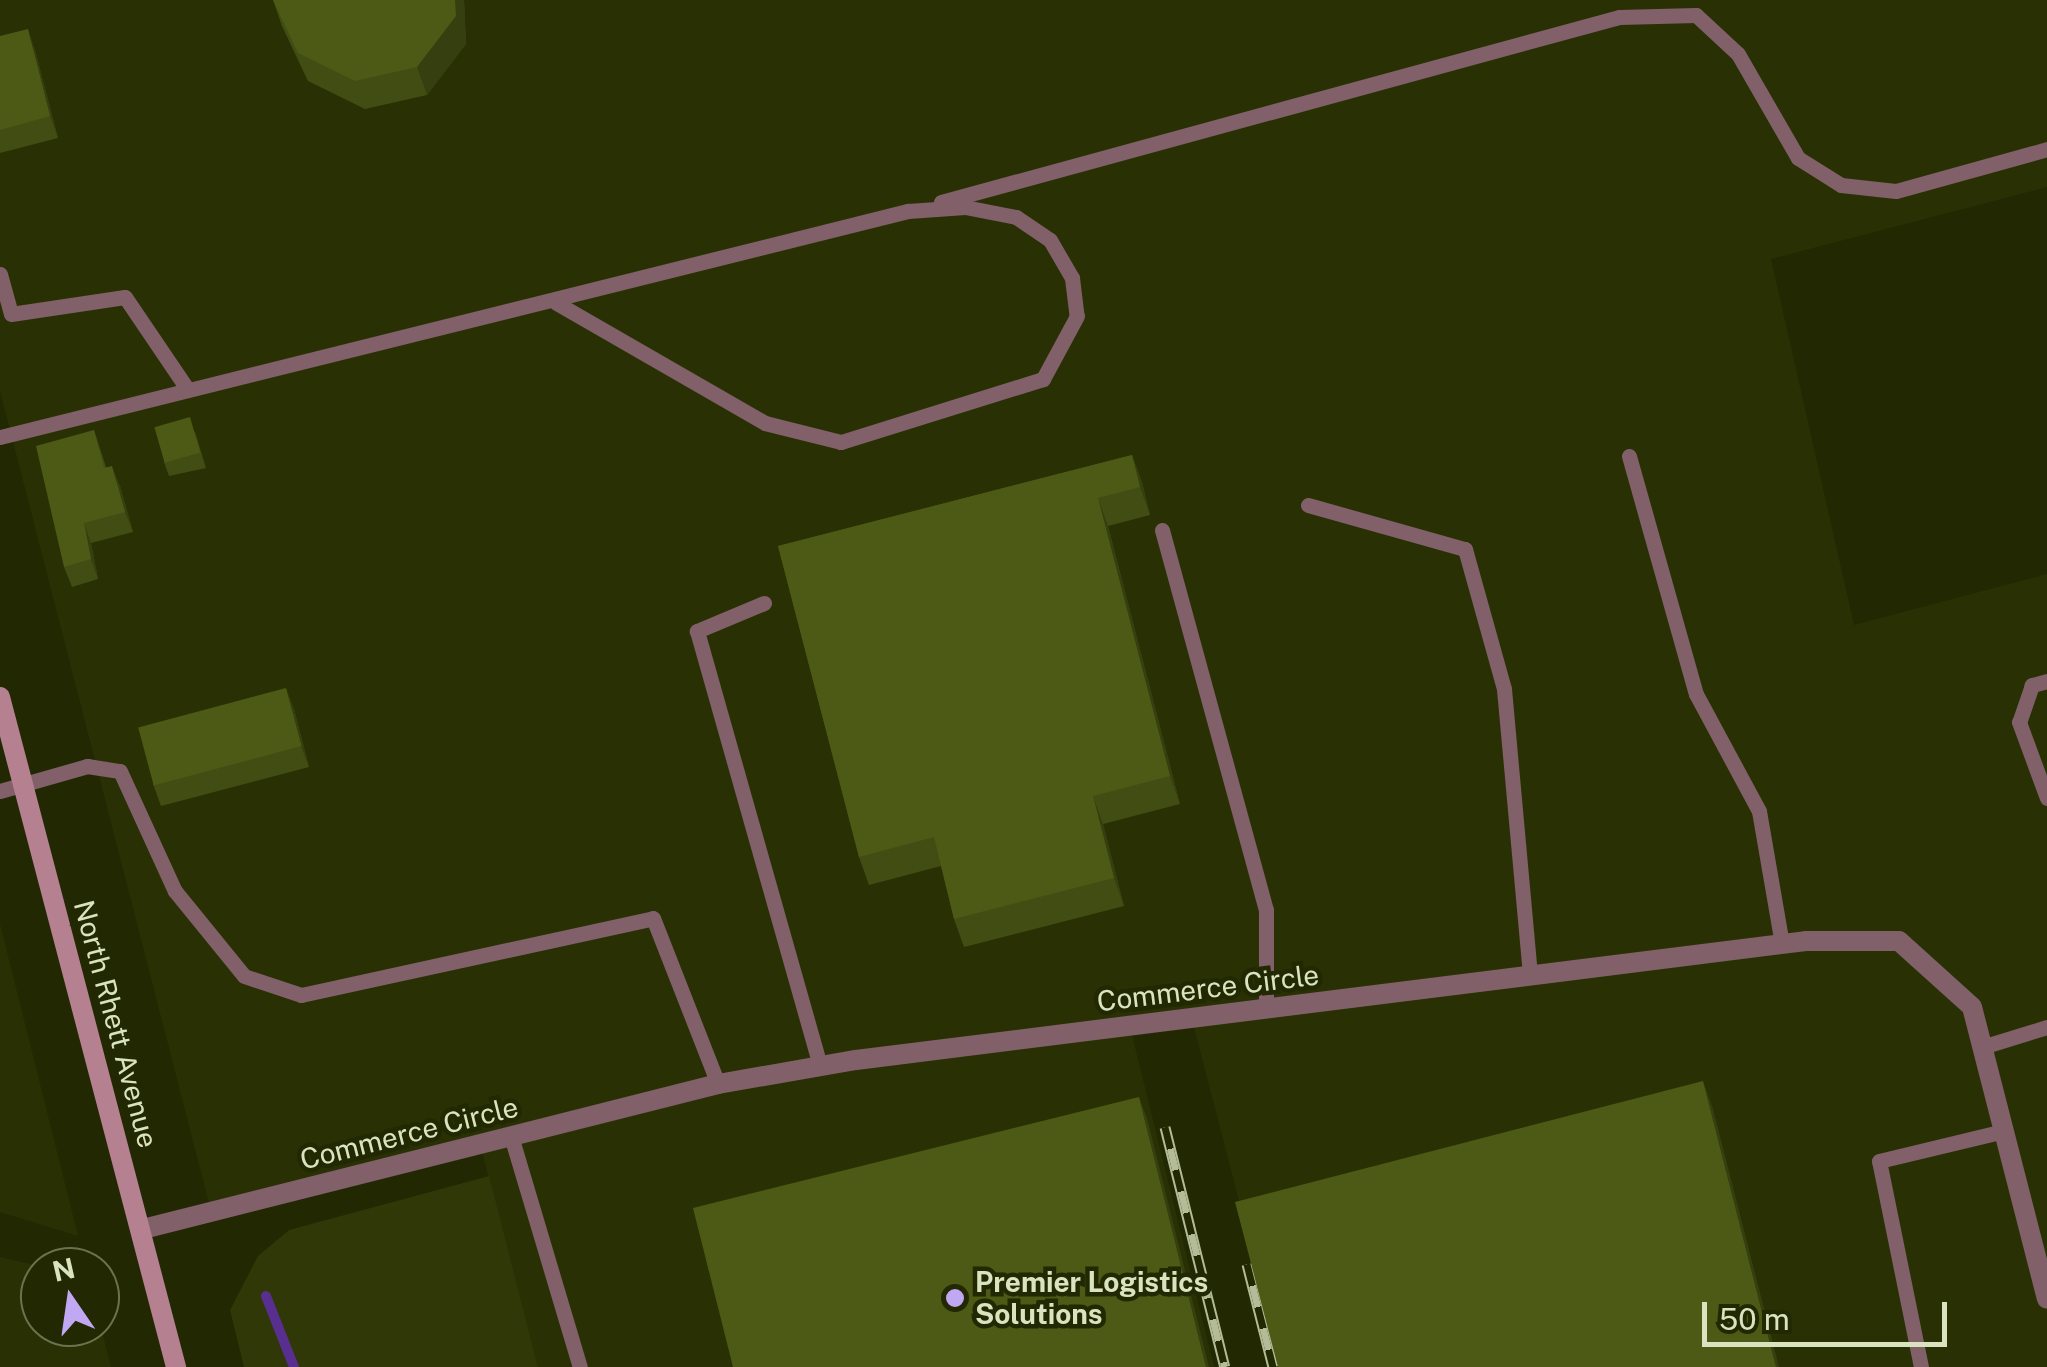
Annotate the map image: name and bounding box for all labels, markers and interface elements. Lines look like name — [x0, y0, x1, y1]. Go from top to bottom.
street label: North Rhett Avenue — [67, 897, 165, 1151]
street label: Commerce Circle — [1095, 958, 1321, 1018]
street label: Commerce Circle — [296, 1090, 522, 1176]
north arrow — [20, 1247, 120, 1347]
text: N — [49, 1251, 78, 1288]
place label: Premier Logistics Solutions — [975, 1265, 1208, 1331]
scale bar — [1707, 1282, 1952, 1344]
marker: Premier Logistics Solutions — [944, 1287, 966, 1309]
text: 50 m — [1719, 1301, 1790, 1337]

